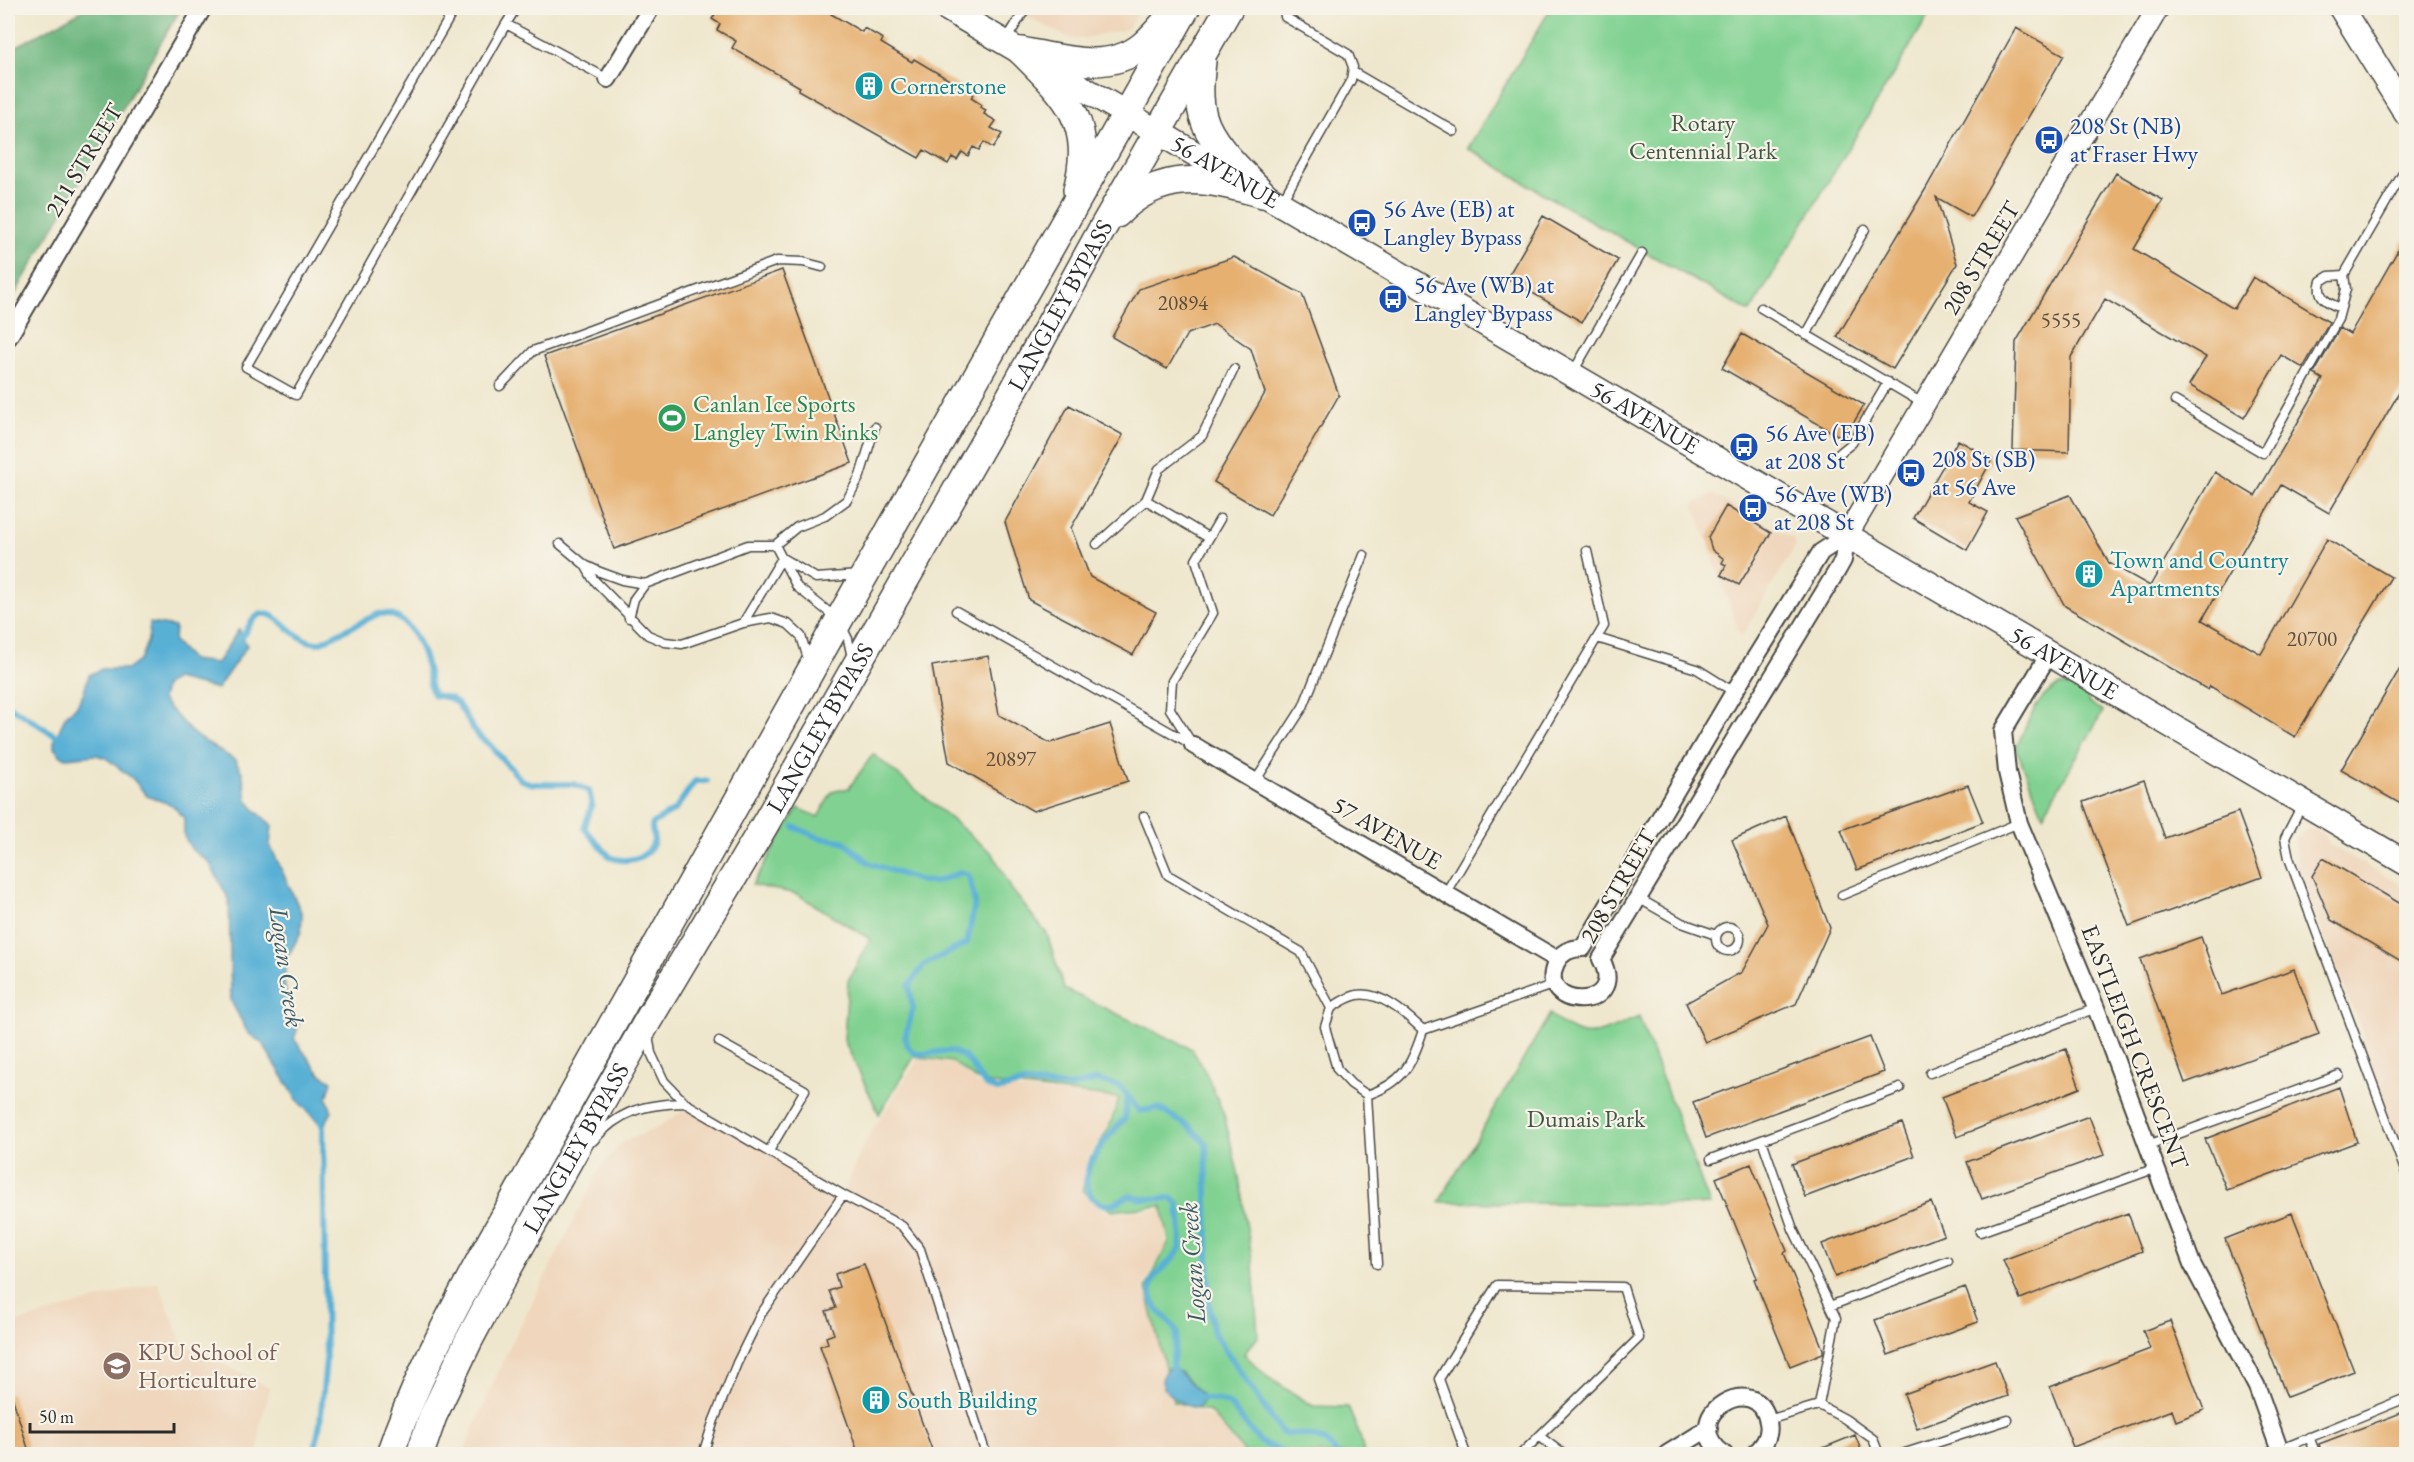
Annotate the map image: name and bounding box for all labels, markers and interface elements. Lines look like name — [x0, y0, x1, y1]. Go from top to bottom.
building icon: Cornerstone — [853, 70, 885, 102]
place label: Cornerstone — [890, 70, 1006, 101]
street label: 211 STREET — [38, 97, 130, 222]
park label: Rotary Centennial Park — [1629, 107, 1778, 166]
place label: 208 St (NB) at Fraser Hwy — [2070, 110, 2199, 169]
bus stop icon: 208 St (NB) at Fraser Hwy — [2033, 124, 2065, 156]
street label: 56 AVENUE — [1166, 127, 1286, 215]
place label: 56 Ave (EB) at Langley Bypass — [1383, 193, 1522, 252]
street label: 208 STREET — [1935, 195, 2027, 320]
bus stop icon: 56 Ave (EB) at Langley Bypass — [1346, 207, 1378, 239]
street label: LANGLEY BYPASS — [1000, 214, 1119, 396]
place label: 56 Ave (WB) at Langley Bypass — [1414, 269, 1554, 328]
bus stop icon: 56 Ave (WB) at Langley Bypass — [1377, 283, 1409, 315]
house number: 20894 — [1158, 289, 1209, 316]
house number: 5555 — [2041, 306, 2081, 333]
street label: 56 AVENUE — [1585, 373, 1705, 461]
place label: Canlan Ice Sports Langley Twin Rinks — [693, 388, 878, 447]
sports icon: Canlan Ice Sports Langley Twin Rinks — [656, 402, 688, 434]
place label: 56 Ave (EB) at 208 St — [1765, 417, 1875, 476]
bus stop icon: 56 Ave (EB) at 208 St — [1728, 431, 1760, 463]
place label: 208 St (SB) at 56 Ave — [1932, 443, 2035, 502]
bus stop icon: 208 St (SB) at 56 Ave — [1895, 457, 1927, 489]
place label: 56 Ave (WB) at 208 St — [1774, 478, 1892, 537]
bus stop icon: 56 Ave (WB) at 208 St — [1737, 492, 1769, 524]
place label: Town and Country Apartments — [2109, 544, 2289, 603]
building icon: Town and Country Apartments — [2073, 558, 2105, 590]
street label: 56 AVENUE — [2005, 619, 2125, 706]
house number: 20700 — [2287, 625, 2337, 652]
street label: LANGLEY BYPASS — [759, 637, 881, 818]
house number: 20897 — [986, 745, 1037, 772]
street label: 57 AVENUE — [1327, 789, 1447, 876]
street label: 208 STREET — [1572, 822, 1663, 948]
water label: Logan Creek — [262, 903, 312, 1030]
street label: EASTLEIGH CRESCENT — [2075, 920, 2197, 1174]
street label: LANGLEY BYPASS — [515, 1057, 636, 1239]
park label: Dumais Park — [1527, 1103, 1646, 1134]
water label: Logan Creek — [1171, 1201, 1213, 1326]
place label: KPU School of Horticulture — [138, 1336, 280, 1395]
school or university icon: KPU School of Horticulture — [101, 1350, 133, 1382]
building icon: South Building — [860, 1384, 892, 1416]
place label: South Building — [897, 1384, 1037, 1415]
scale bar — [30, 1396, 174, 1434]
text: 50 m — [39, 1405, 74, 1428]

